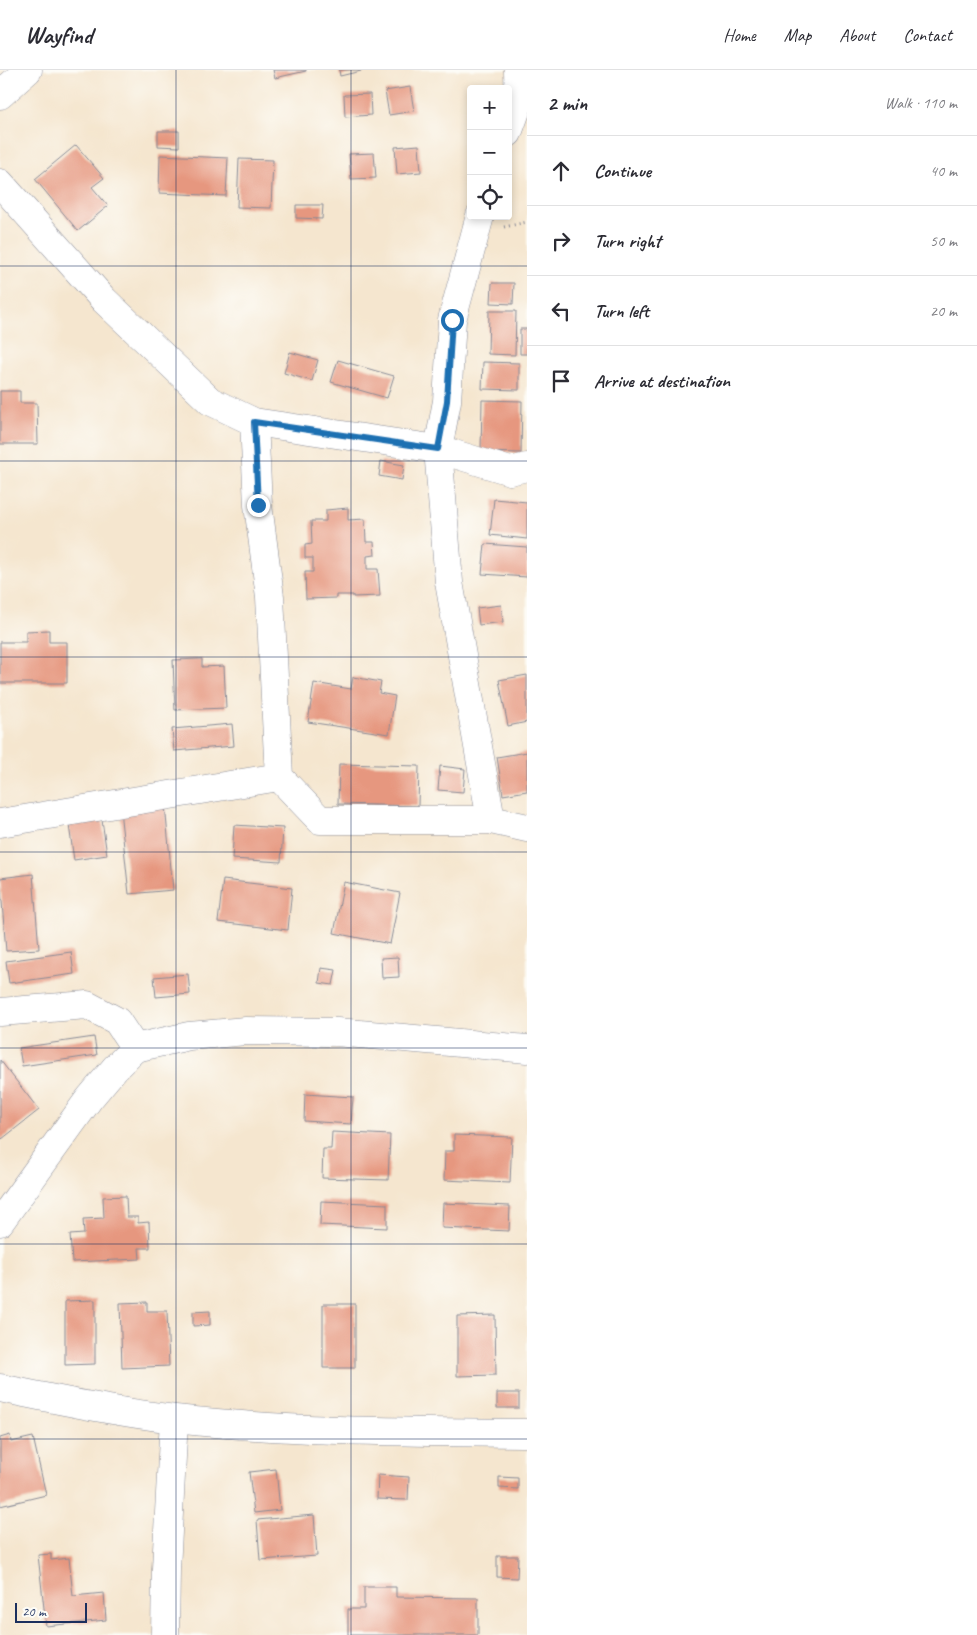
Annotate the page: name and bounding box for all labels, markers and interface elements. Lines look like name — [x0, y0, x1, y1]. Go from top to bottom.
text: Wayfind — [25, 20, 92, 50]
text: Home — [723, 24, 756, 46]
text: Map — [784, 24, 811, 46]
text: About — [839, 24, 875, 46]
text: Contact — [903, 24, 952, 46]
map controls — [467, 85, 512, 220]
button: + — [467, 85, 512, 130]
text: 2 min — [547, 90, 587, 116]
text: Walk · 110 m — [885, 93, 957, 113]
button: − — [467, 130, 512, 175]
icon: ahead — [547, 157, 575, 185]
text: Continue — [594, 159, 651, 183]
text: 40 m — [930, 161, 957, 181]
button: locate — [467, 175, 512, 220]
icon: right — [547, 227, 575, 255]
text: Turn right — [594, 229, 661, 253]
text: 50 m — [930, 231, 957, 251]
icon: left — [547, 297, 575, 325]
text: Turn left — [594, 299, 649, 323]
text: 20 m — [930, 301, 957, 321]
route start — [441, 309, 464, 332]
icon: arrive — [547, 367, 575, 395]
text: Arrive at destination — [594, 369, 730, 393]
route end — [247, 494, 270, 517]
scale bar — [15, 1600, 88, 1623]
text: 20 m — [22, 1603, 46, 1620]

